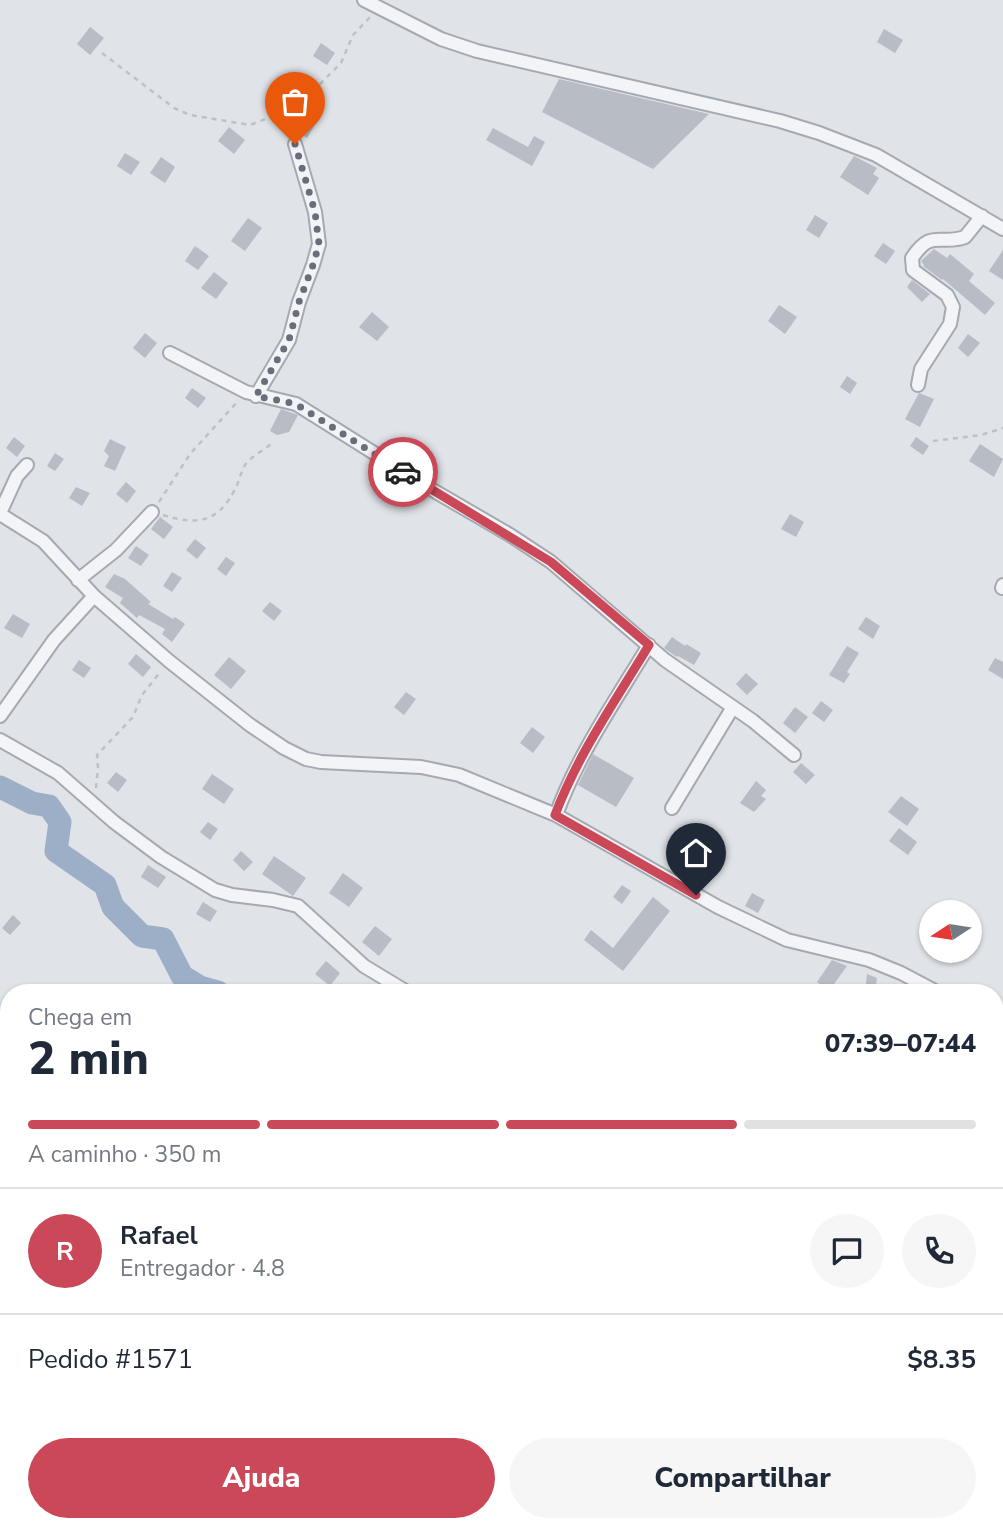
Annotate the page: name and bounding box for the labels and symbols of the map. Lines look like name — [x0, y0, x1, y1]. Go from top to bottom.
pin — [265, 72, 325, 144]
courier — [368, 437, 438, 507]
pin — [666, 823, 726, 895]
north arrow — [919, 900, 982, 962]

